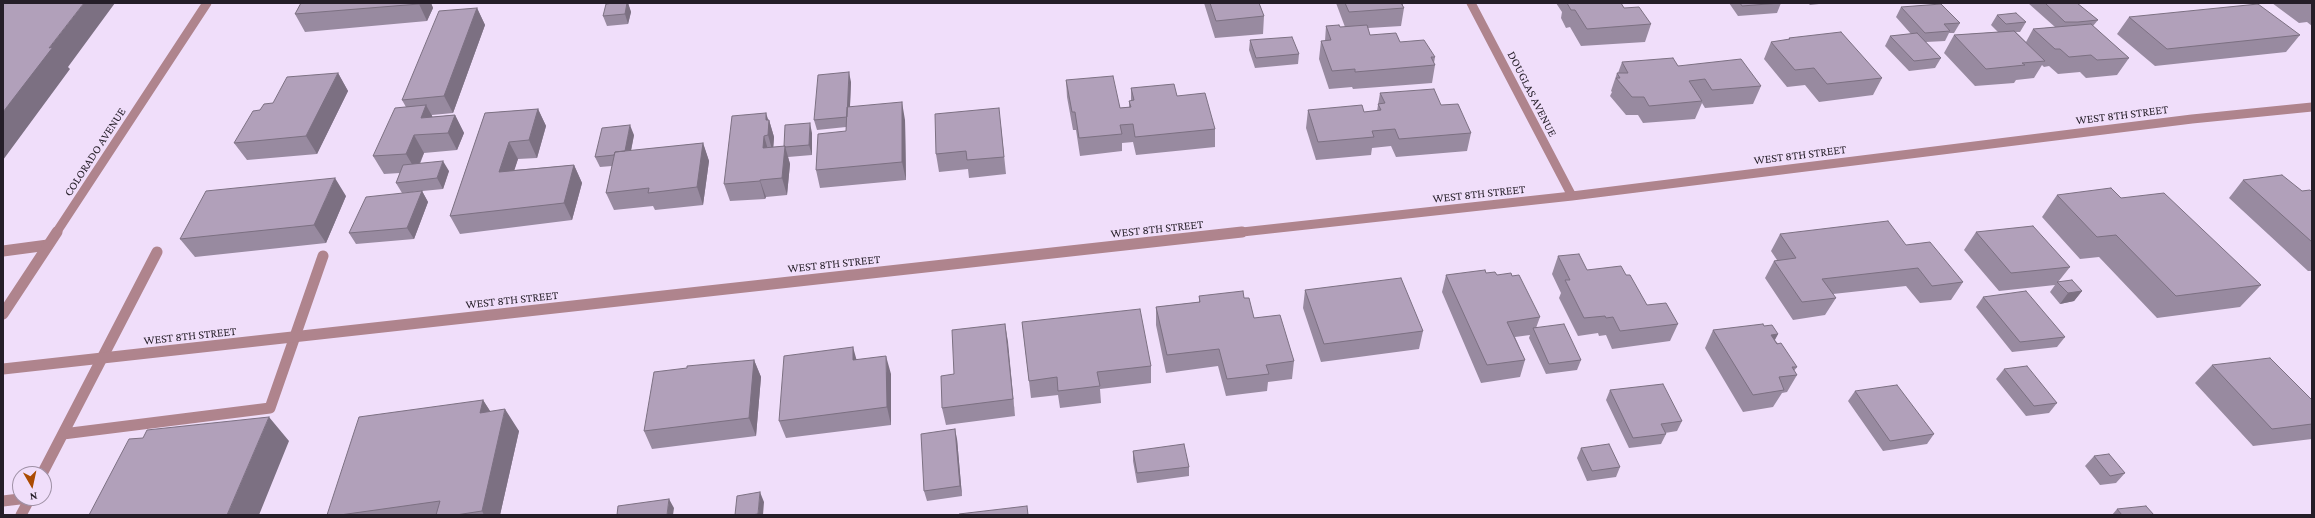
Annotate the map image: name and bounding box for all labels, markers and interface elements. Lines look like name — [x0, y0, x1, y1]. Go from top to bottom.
street label: DOUGLAS AVENUE — [1504, 49, 1560, 139]
street label: WEST 8TH STREET — [2075, 102, 2169, 128]
street label: COLORADO AVENUE — [61, 105, 129, 199]
street label: WEST 8TH STREET — [1753, 142, 1847, 168]
street label: WEST 8TH STREET — [1432, 182, 1526, 206]
street label: WEST 8TH STREET — [1110, 217, 1204, 241]
street label: WEST 8TH STREET — [787, 252, 881, 276]
street label: WEST 8TH STREET — [465, 288, 559, 312]
street label: WEST 8TH STREET — [143, 324, 237, 348]
north arrow — [12, 466, 52, 506]
text: N — [29, 490, 38, 503]

